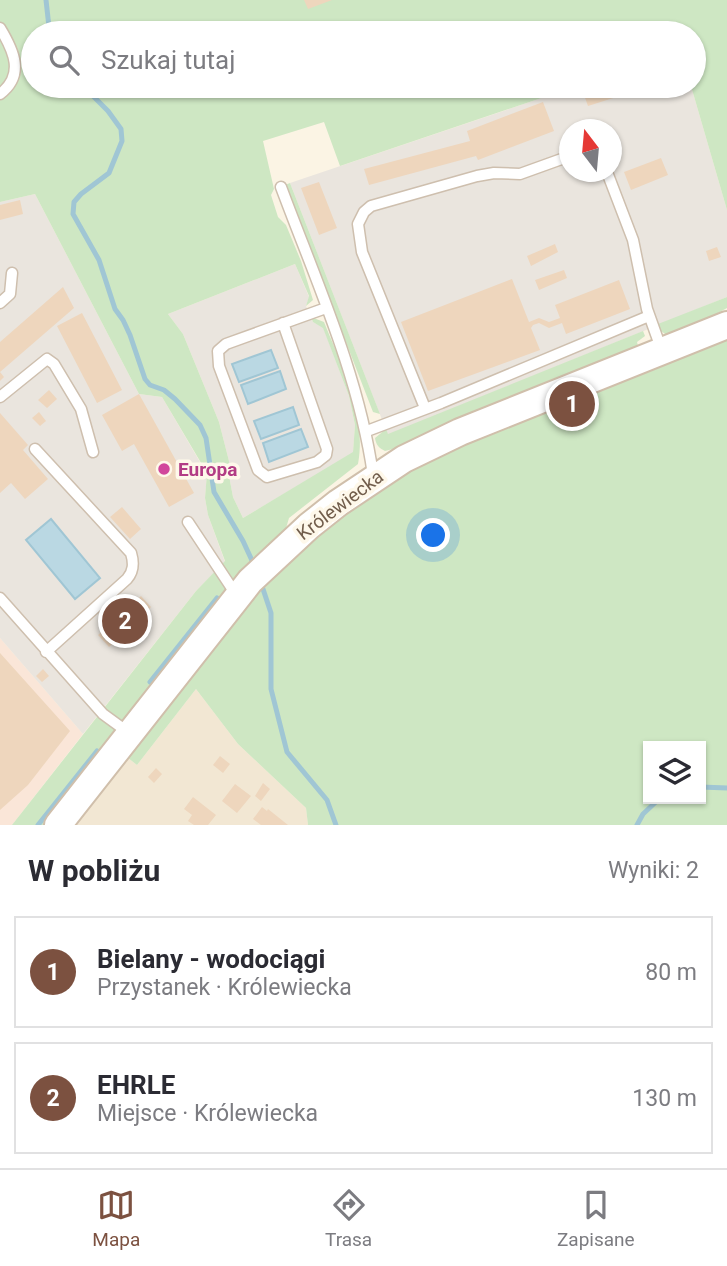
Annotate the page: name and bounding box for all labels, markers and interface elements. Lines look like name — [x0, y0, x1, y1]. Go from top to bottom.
search box — [21, 21, 706, 98]
icon: search — [45, 41, 83, 79]
text: Szukaj tutaj — [101, 45, 235, 75]
north arrow — [559, 119, 622, 182]
pin: 1 — [549, 378, 595, 430]
place label: Europa — [178, 458, 237, 481]
marker: Europa — [156, 461, 172, 477]
street label: Królewiecka — [292, 465, 388, 545]
your location — [416, 518, 450, 552]
pin: 2 — [102, 595, 148, 647]
map controls — [643, 741, 706, 804]
button: layers — [643, 741, 706, 804]
text: W pobliżu — [28, 853, 160, 888]
text: Wyniki: 2 — [608, 857, 699, 884]
text: Bielany - wodociągi — [97, 944, 325, 974]
text: 1 — [46, 959, 60, 986]
text: 80 m — [645, 959, 697, 986]
text: Przystanek · Królewiecka — [97, 974, 352, 1001]
text: EHRLE — [97, 1070, 175, 1100]
text: 2 — [46, 1085, 60, 1112]
text: 130 m — [632, 1085, 697, 1112]
text: Miejsce · Królewiecka — [97, 1100, 318, 1127]
tab: Mapa — [92, 1186, 140, 1251]
tab: Trasa — [325, 1186, 372, 1251]
tab: Zapisane — [557, 1186, 635, 1251]

